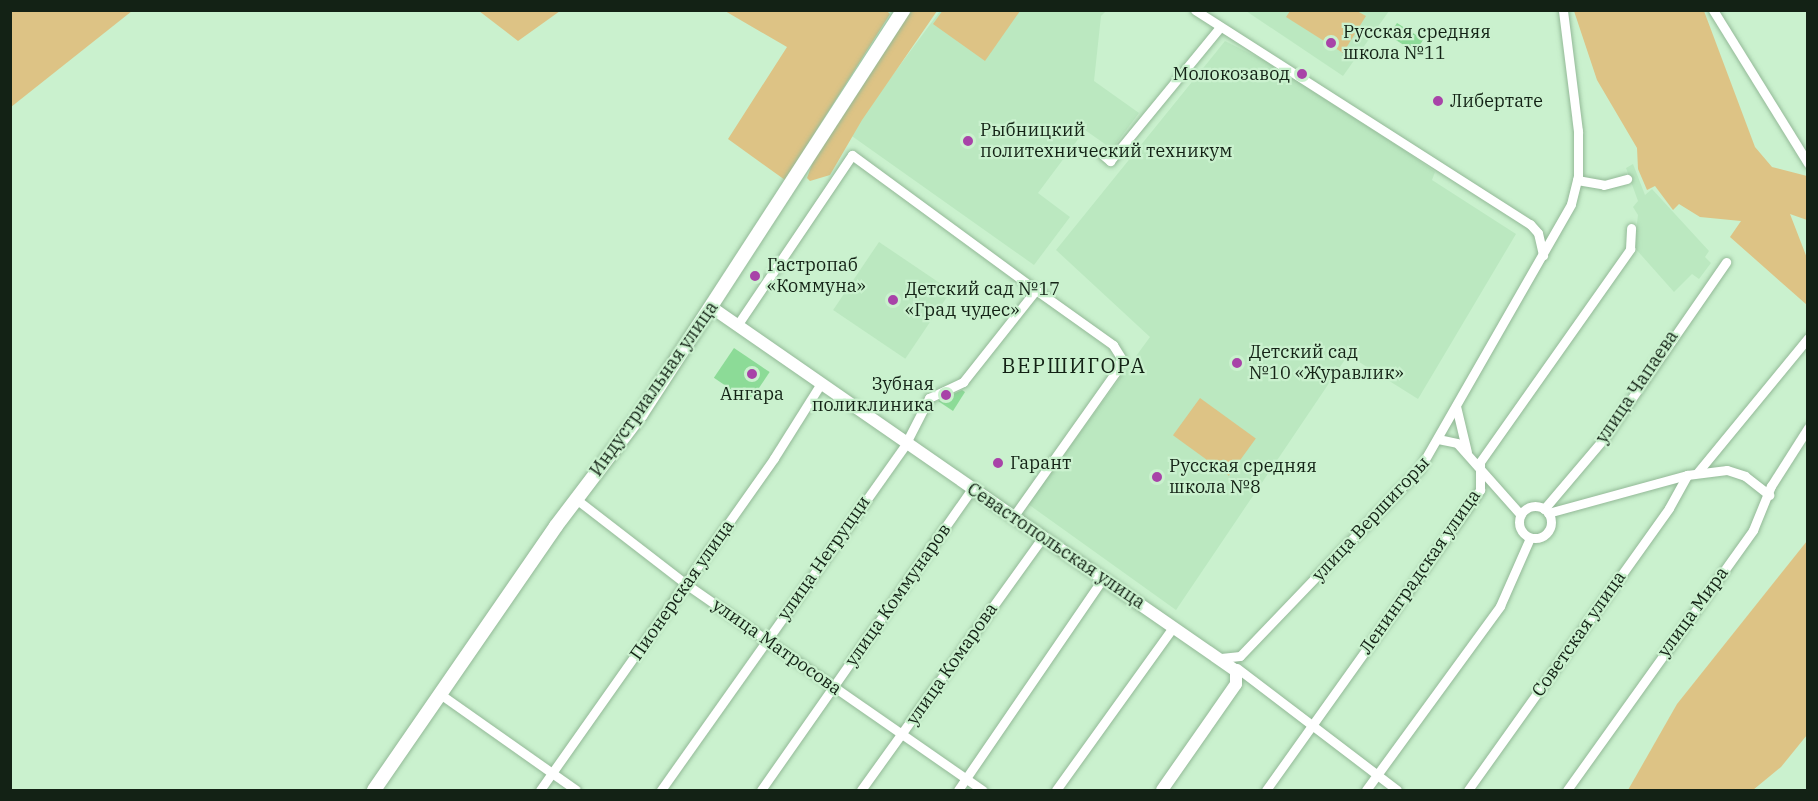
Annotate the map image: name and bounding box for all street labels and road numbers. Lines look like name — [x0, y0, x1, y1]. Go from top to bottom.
street label: Индустриальная улица — [585, 297, 723, 481]
street label: улица Чапаева — [1591, 326, 1683, 448]
street label: улица Вершигоры — [1308, 452, 1434, 586]
street label: Севастопольская улица — [963, 478, 1149, 614]
street label: Ленинградская улица — [1355, 486, 1485, 658]
street label: улица Негруцци — [773, 492, 875, 624]
street label: Пионерская улица — [625, 516, 739, 664]
street label: улица Коммунаров — [841, 519, 955, 671]
street label: улица Мира — [1653, 563, 1733, 661]
street label: Советская улица — [1528, 567, 1630, 701]
street label: улица Матросова — [708, 594, 846, 700]
street label: улица Комарова — [902, 599, 1002, 729]

